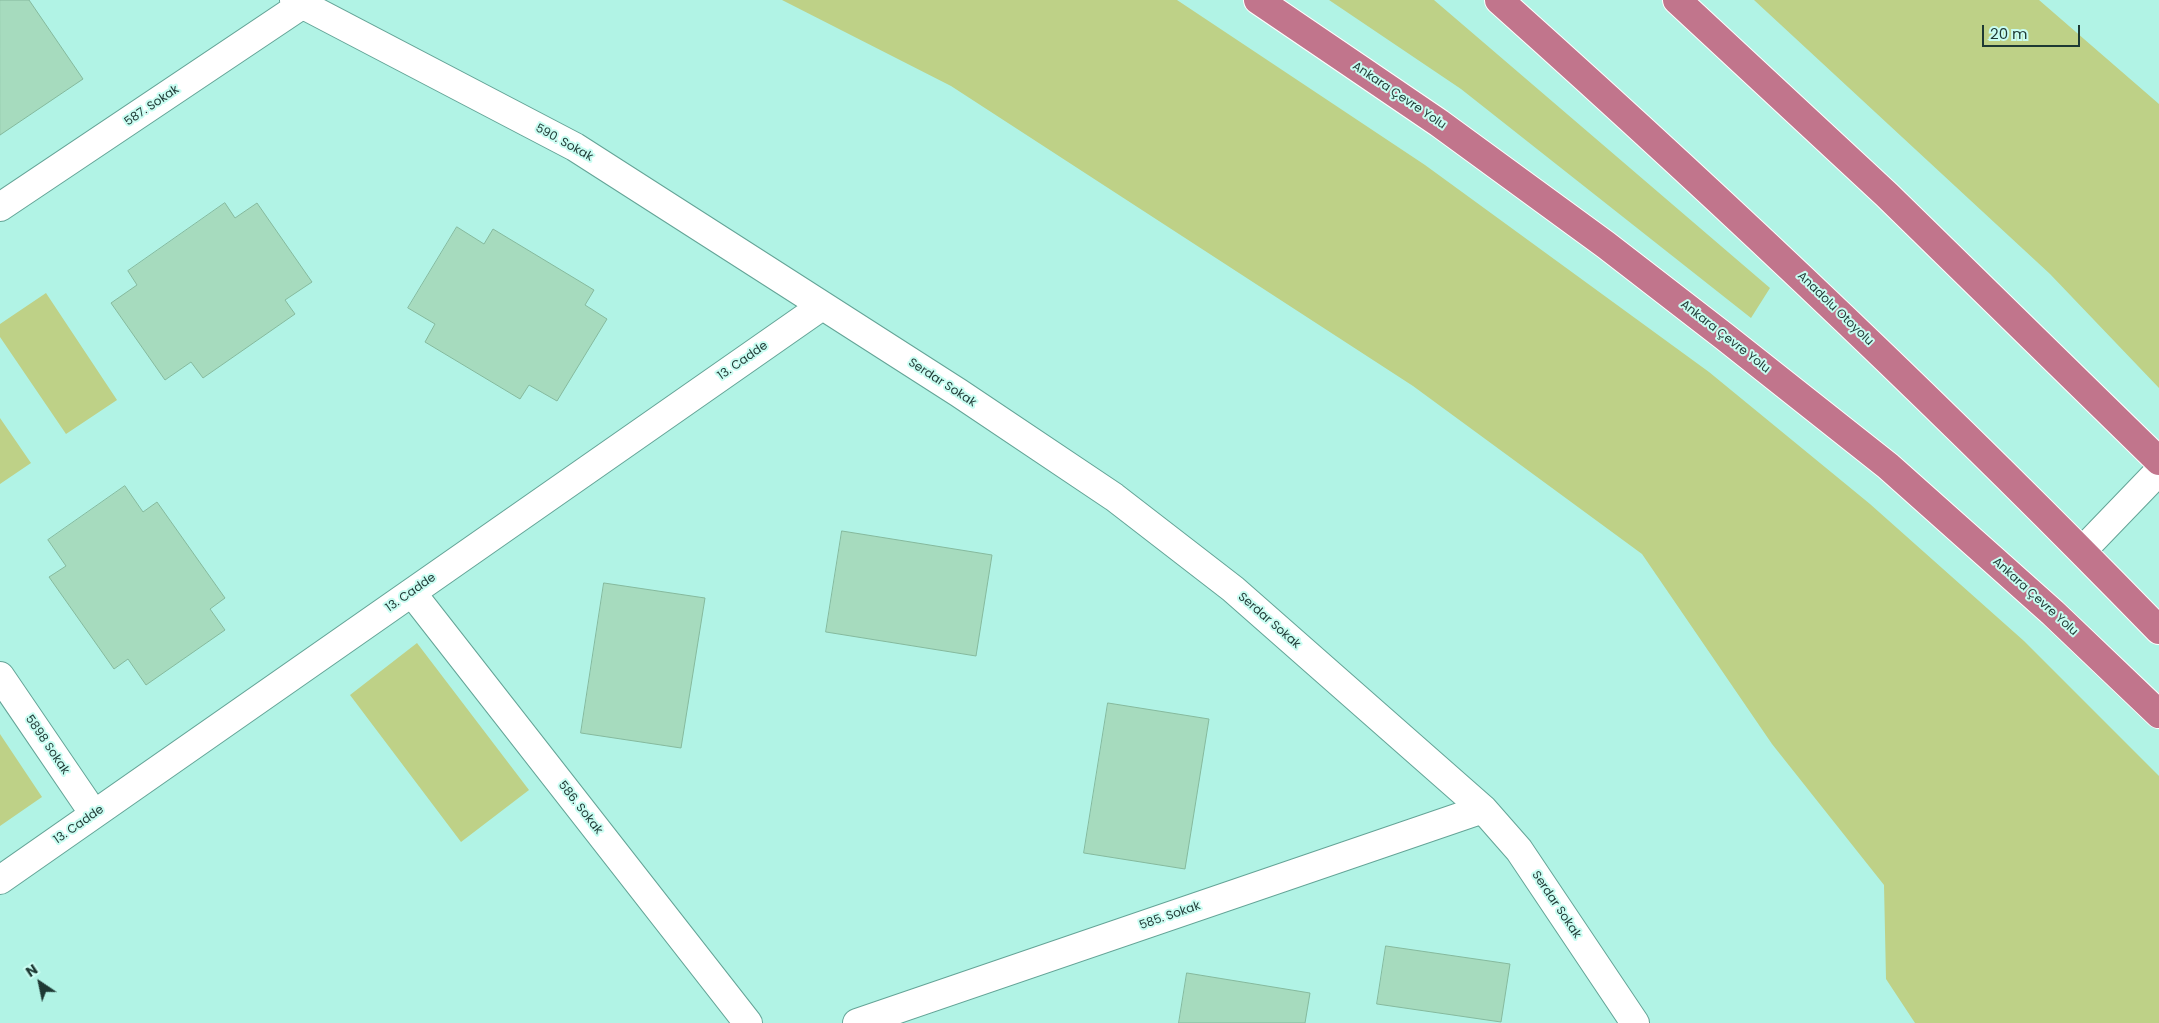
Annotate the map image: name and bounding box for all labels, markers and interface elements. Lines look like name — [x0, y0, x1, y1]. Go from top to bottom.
scale bar — [1984, 15, 2082, 47]
text: 20 m — [1990, 23, 2028, 44]
street label: Ankara Çevre Yolu — [1349, 59, 1449, 133]
street label: 587. Sokak — [122, 83, 182, 129]
street label: 590. Sokak — [533, 121, 595, 165]
street label: Anadolu Otoyolu — [1794, 269, 1876, 349]
street label: Ankara Çevre Yolu — [1677, 298, 1773, 376]
street label: 13. Cadde — [715, 339, 771, 383]
street label: Serdar Sokak — [905, 356, 979, 410]
street label: Ankara Çevre Yolu — [1989, 555, 2081, 639]
street label: 13. Cadde — [383, 571, 439, 615]
street label: Serdar Sokak — [1235, 590, 1303, 652]
street label: 5898 Sokak — [22, 713, 72, 777]
street label: 586. Sokak — [555, 778, 605, 838]
street label: 13. Cadde — [51, 803, 107, 847]
street label: Serdar Sokak — [1528, 869, 1584, 941]
street label: 585. Sokak — [1138, 899, 1202, 933]
north arrow — [15, 958, 65, 1008]
text: N — [22, 959, 42, 982]

